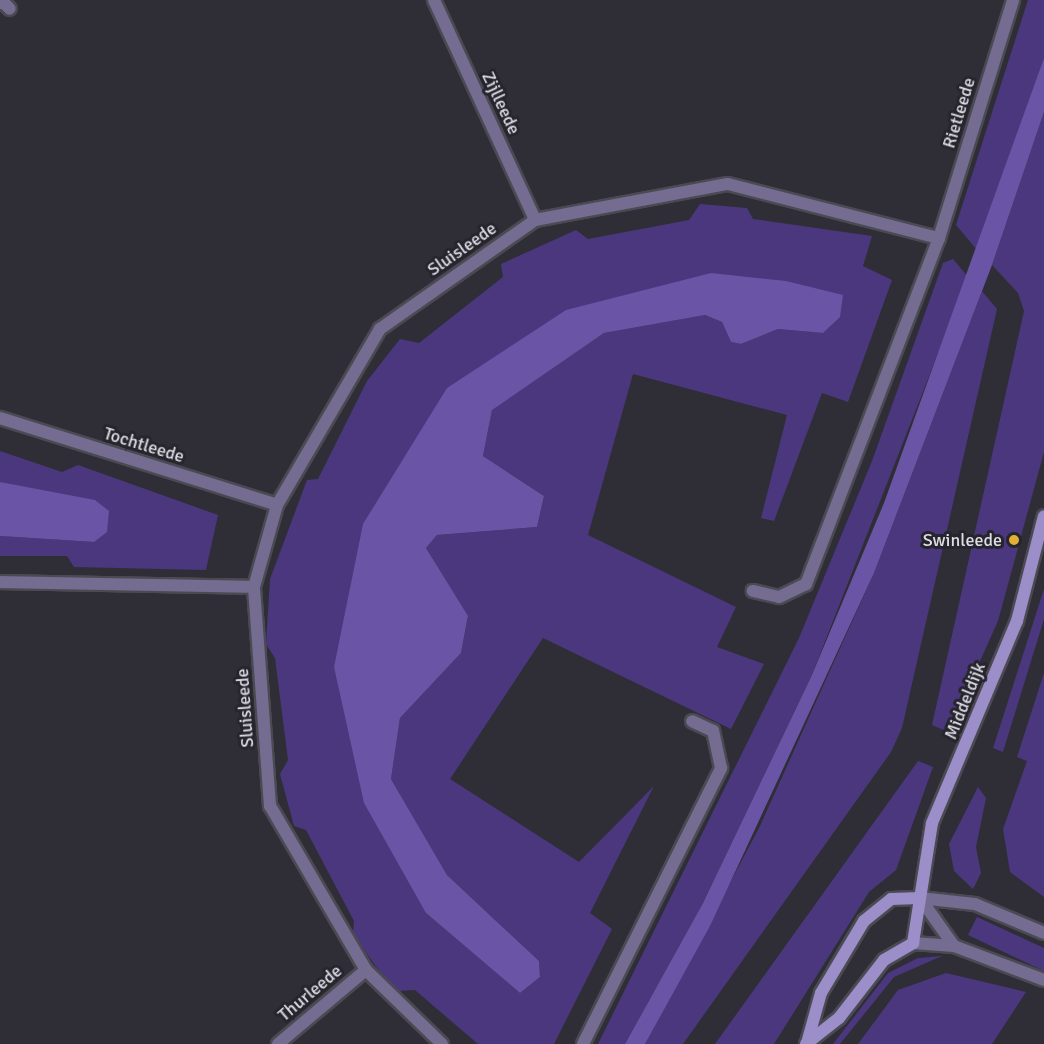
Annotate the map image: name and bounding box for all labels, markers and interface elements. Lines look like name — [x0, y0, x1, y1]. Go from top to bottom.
street label: Zijlleede — [477, 68, 525, 138]
street label: Rietleede — [938, 75, 980, 151]
street label: Sluisleede — [423, 217, 501, 281]
street label: Tochtleede — [101, 423, 187, 467]
place label: Swinleede — [923, 529, 1002, 551]
marker: Swinleede — [1007, 533, 1021, 547]
street label: Middeldijk — [940, 659, 990, 743]
street label: Sluisleede — [231, 668, 259, 748]
street label: Thurleede — [274, 960, 346, 1026]

